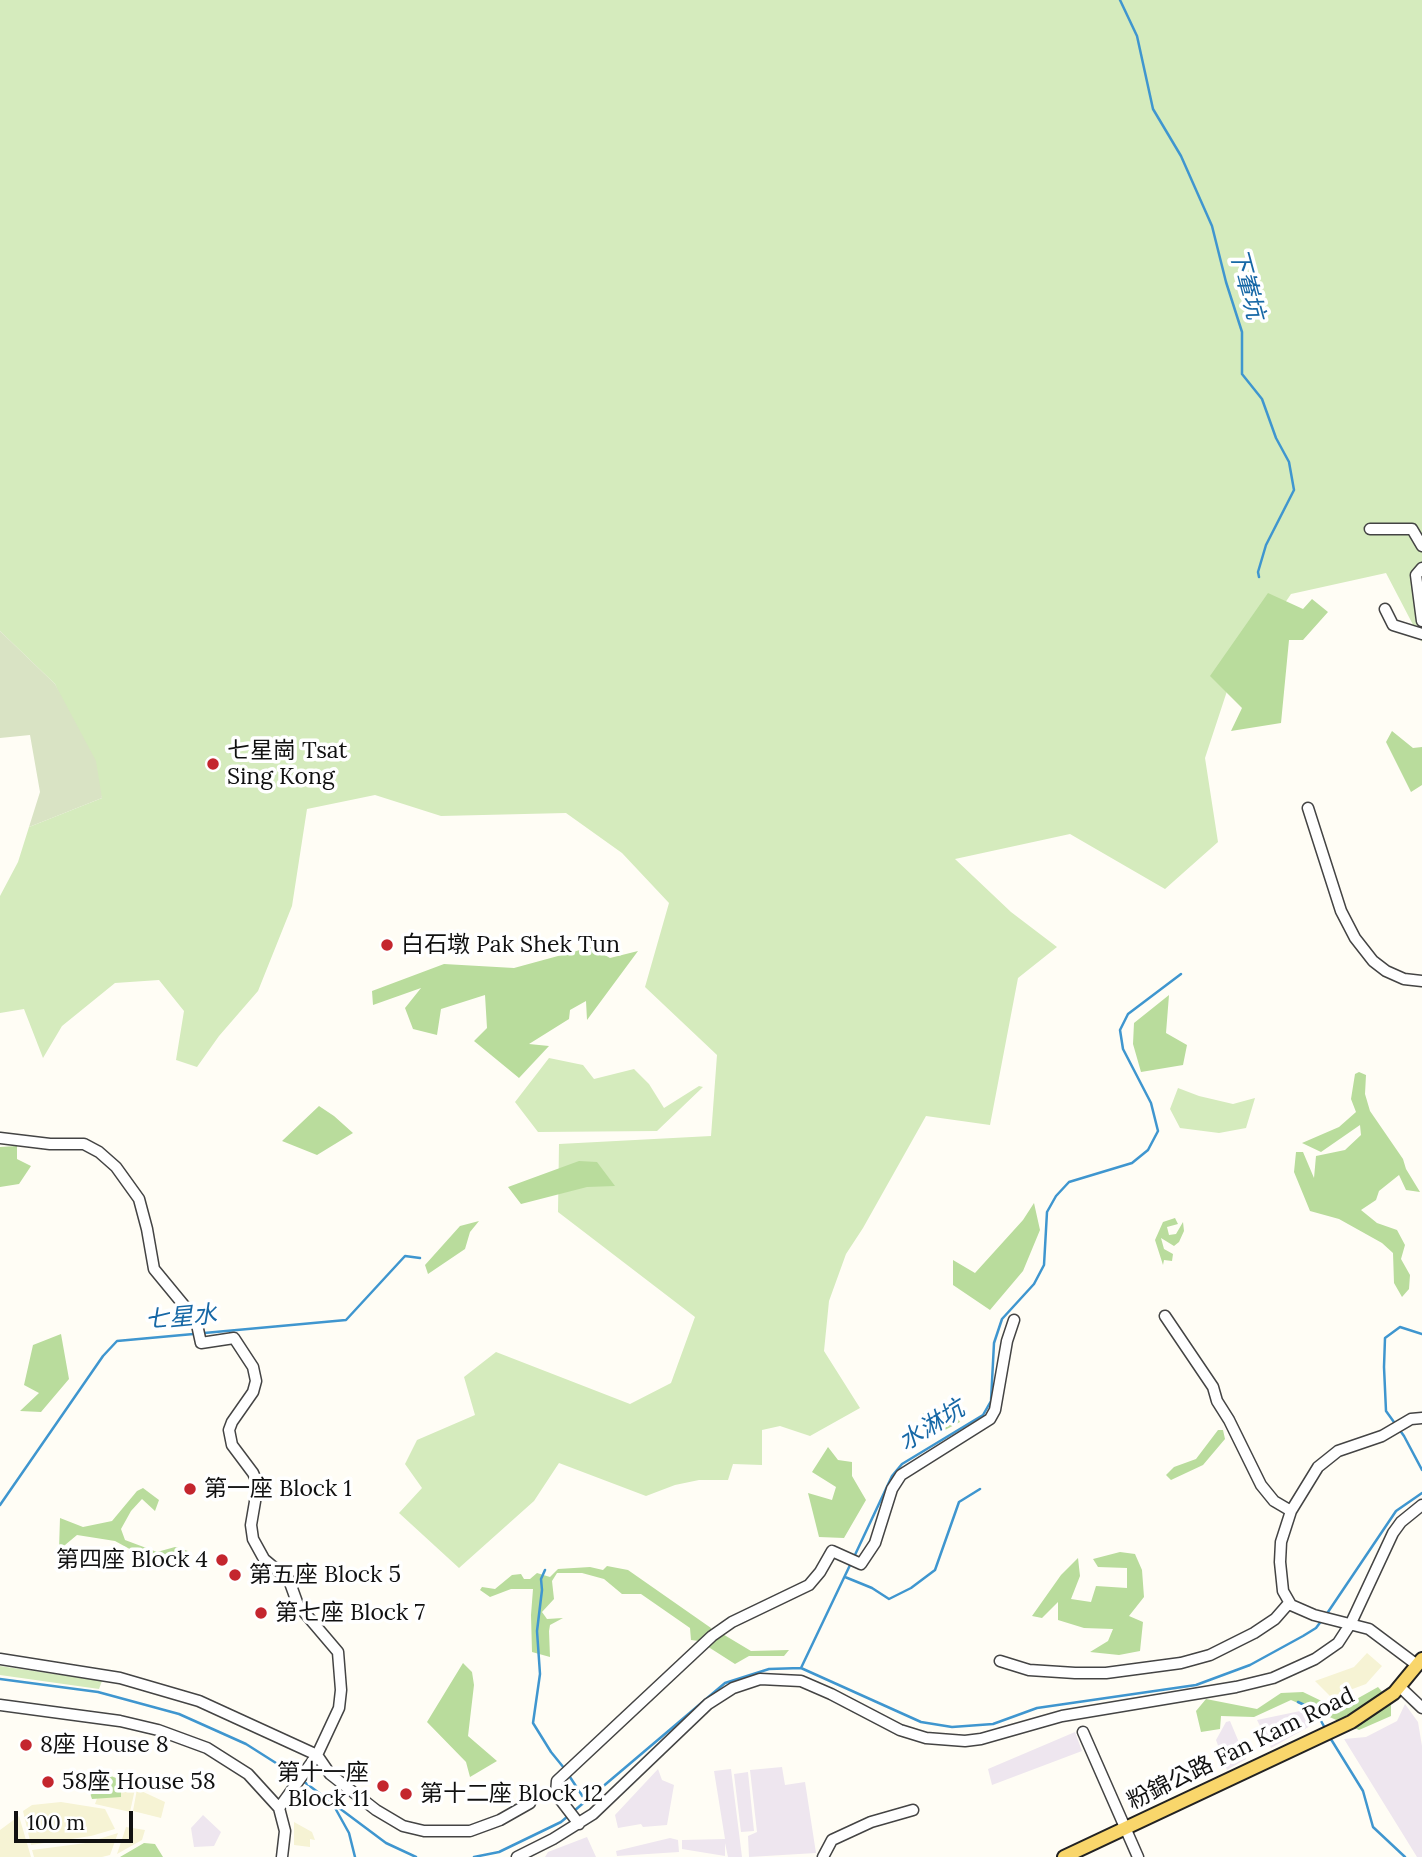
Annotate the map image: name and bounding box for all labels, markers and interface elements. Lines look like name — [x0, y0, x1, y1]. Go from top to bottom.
water label: 下輋坑 — [1223, 245, 1269, 323]
place label: 七星崗 Tsat Sing Kong — [227, 737, 347, 791]
marker: 七星崗 Tsat Sing Kong — [205, 756, 221, 772]
place label: 白石墩 Pak Shek Tun — [401, 931, 620, 959]
marker: 白石墩 Pak Shek Tun — [379, 937, 395, 953]
water label: 七星水 — [144, 1301, 218, 1335]
water label: 水淋坑 — [894, 1395, 970, 1457]
place label: 第一座 Block 1 — [204, 1475, 352, 1503]
marker: 第一座 Block 1 — [182, 1481, 198, 1497]
place label: 第四座 Block 4 — [56, 1546, 208, 1574]
marker: 第四座 Block 4 — [214, 1552, 230, 1568]
place label: 第五座 Block 5 — [249, 1561, 401, 1589]
marker: 第五座 Block 5 — [227, 1567, 243, 1583]
place label: 第七座 Block 7 — [275, 1599, 425, 1627]
marker: 第七座 Block 7 — [253, 1605, 269, 1621]
street label: 粉錦公路 Fan Kam Road — [1123, 1682, 1359, 1816]
place label: 8座 House 8 — [40, 1731, 169, 1759]
marker: 8座 House 8 — [18, 1737, 34, 1753]
place label: 第十一座 Block 11 — [277, 1759, 369, 1813]
place label: 58座 House 58 — [62, 1768, 216, 1796]
marker: 58座 House 58 — [40, 1774, 56, 1790]
marker: 第十一座 Block 11 — [375, 1778, 391, 1794]
place label: 第十二座 Block 12 — [420, 1780, 603, 1808]
marker: 第十二座 Block 12 — [398, 1786, 414, 1802]
scale bar — [18, 1798, 136, 1842]
text: 100 m — [27, 1809, 85, 1836]

